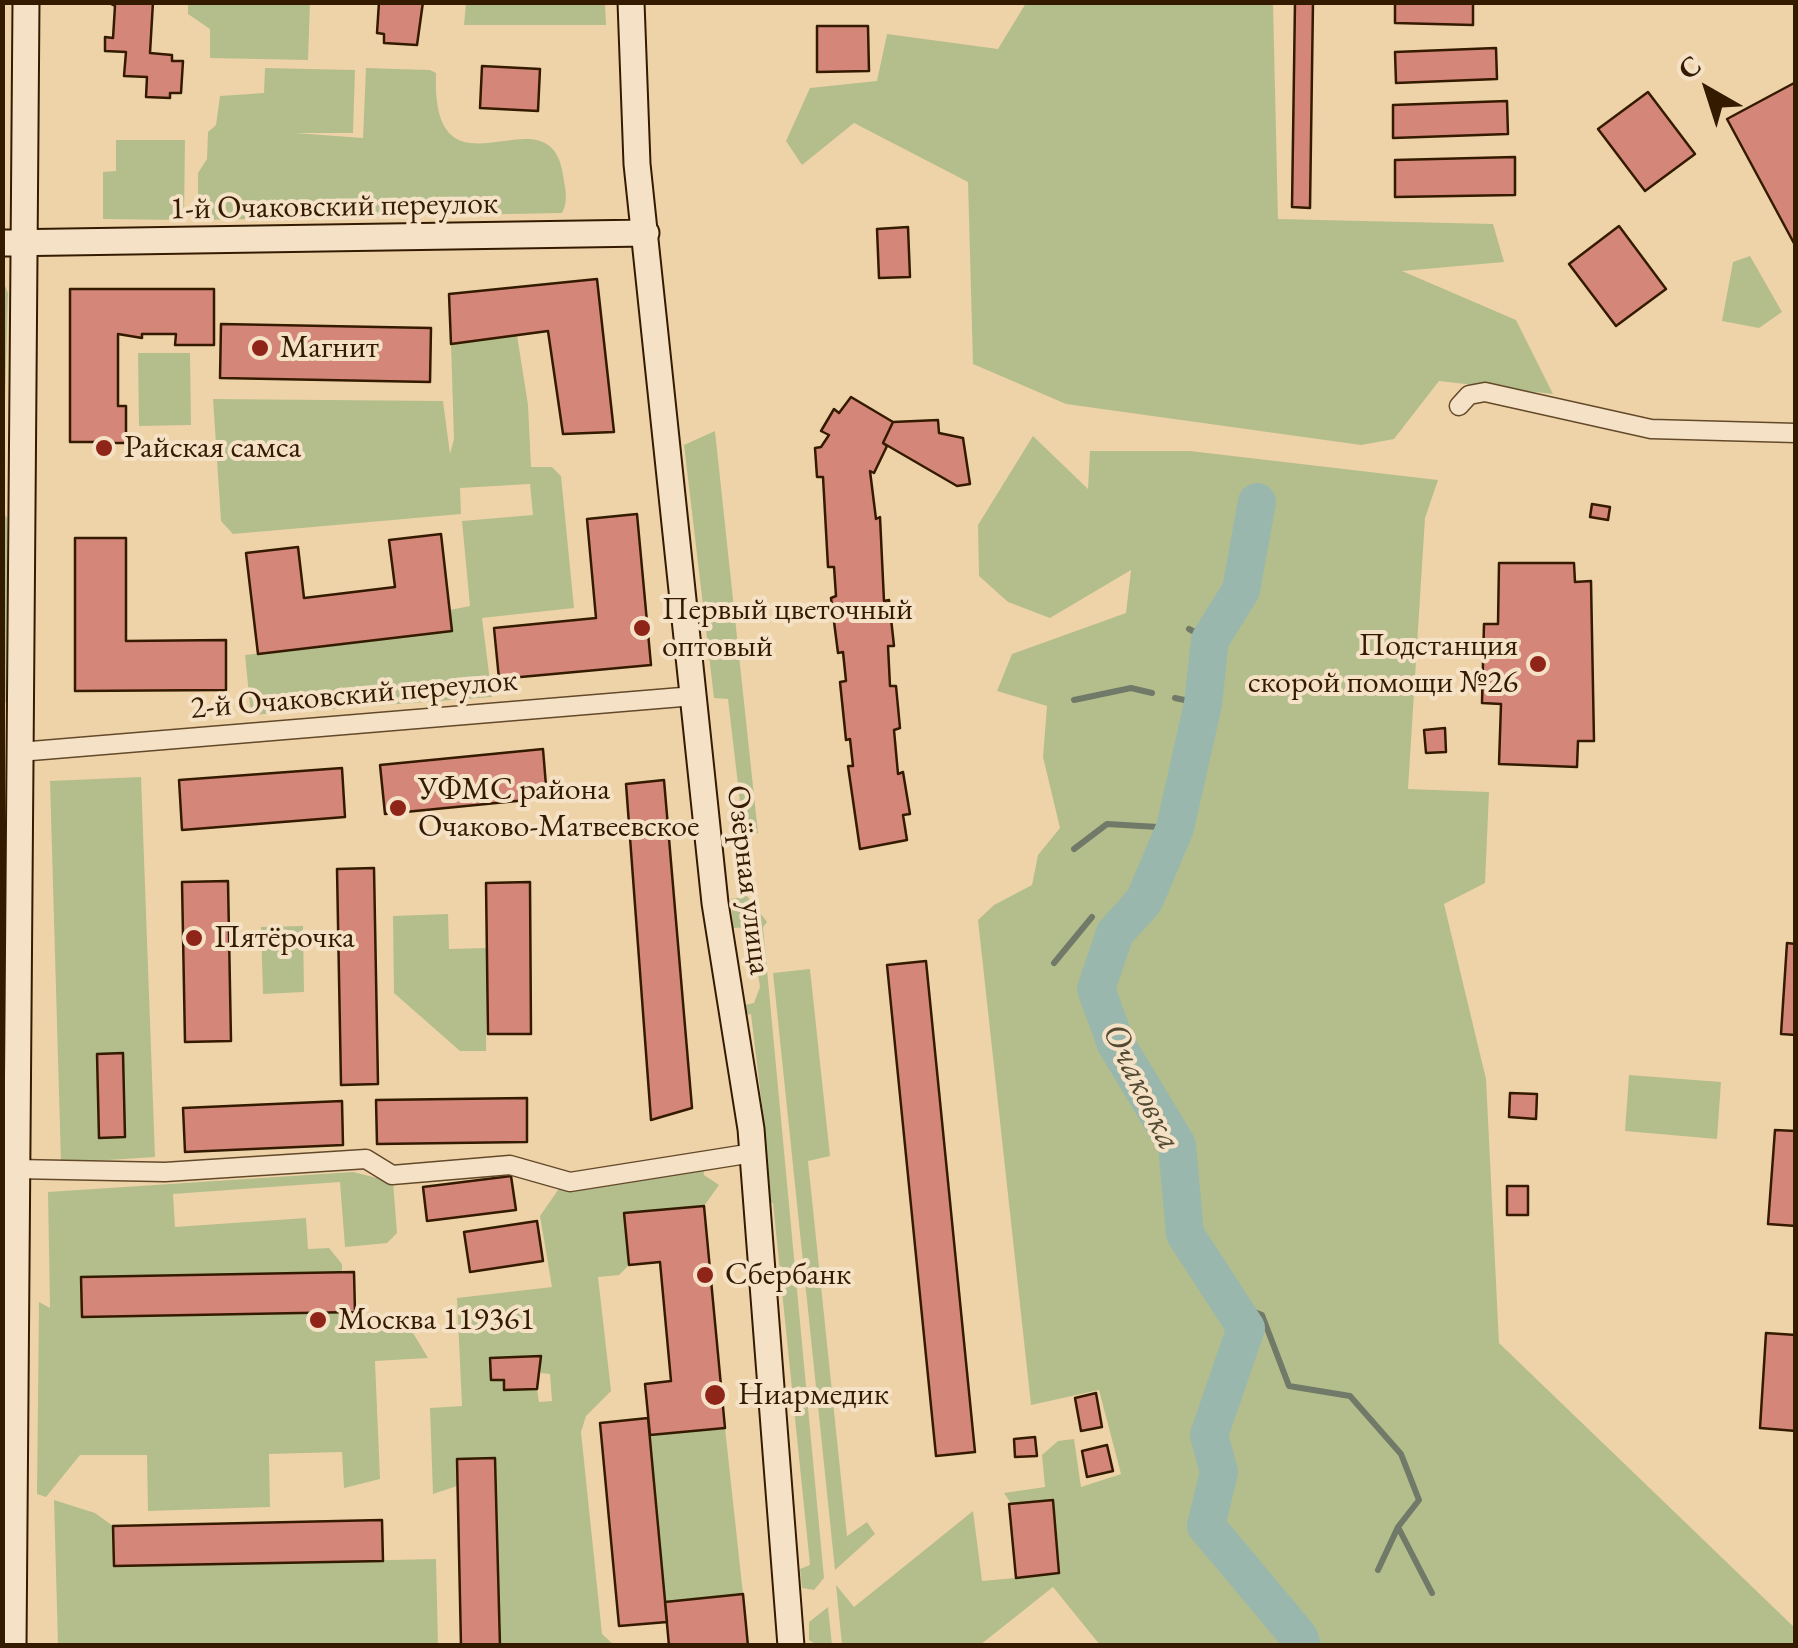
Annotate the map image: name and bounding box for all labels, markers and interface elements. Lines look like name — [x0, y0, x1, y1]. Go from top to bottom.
north arrow — [1658, 40, 1758, 140]
text: С — [1670, 46, 1708, 87]
street label: 1-й Очаковский переулок — [169, 185, 499, 229]
place label: Магнит — [280, 329, 379, 367]
marker: Магнит — [249, 337, 271, 359]
place label: Райская самса — [124, 429, 301, 467]
marker: Райская самса — [93, 437, 115, 459]
place label: Первый цветочный оптовый — [662, 591, 913, 666]
marker: Первый цветочный оптовый — [631, 617, 653, 639]
place label: Подстанция скорой помощи №26 — [1248, 627, 1518, 702]
marker: Подстанция скорой помощи №26 — [1527, 653, 1549, 675]
street label: 2-й Очаковский переулок — [189, 662, 519, 728]
place label: УФМС района Очаково-Матвеевское — [418, 771, 700, 846]
street label: Озёрная улица — [717, 783, 779, 977]
marker: УФМС района Очаково-Матвеевское — [387, 797, 409, 819]
place label: Пятёрочка — [214, 919, 355, 957]
marker: Пятёрочка — [183, 927, 205, 949]
water label: Очаковка — [1092, 1017, 1190, 1157]
place label: Сбербанк — [725, 1256, 851, 1294]
marker: Сбербанк — [694, 1264, 716, 1286]
place label: Москва 119361 — [338, 1301, 535, 1339]
marker: Москва 119361 — [307, 1309, 329, 1331]
place label: Ниармедик — [738, 1376, 889, 1414]
marker: Ниармедик — [702, 1382, 728, 1408]

